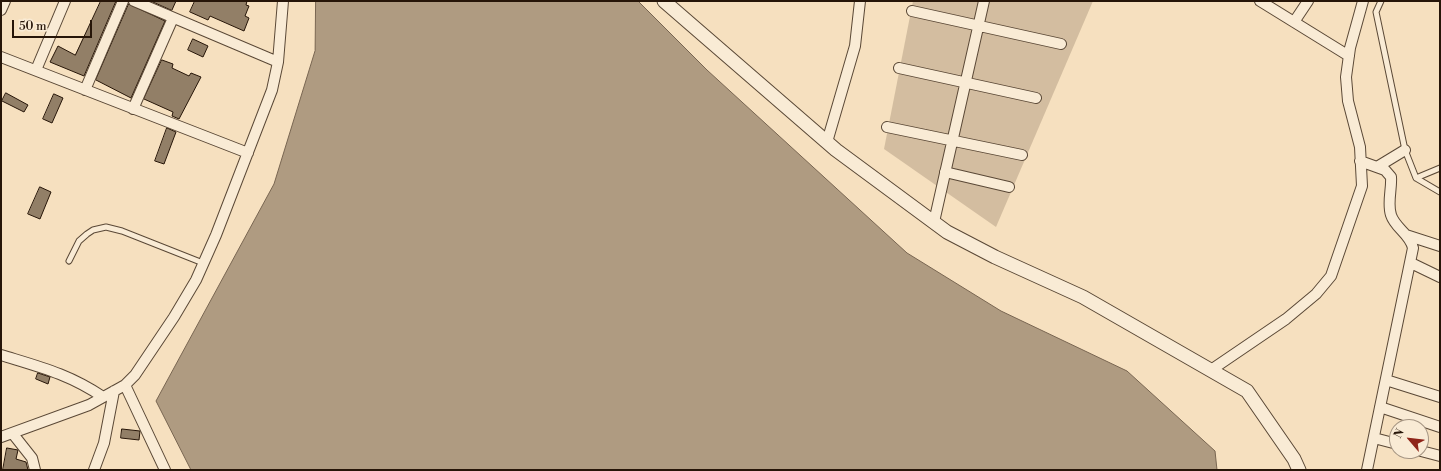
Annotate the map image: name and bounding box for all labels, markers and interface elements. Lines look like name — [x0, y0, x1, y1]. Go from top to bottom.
scale bar — [14, 12, 94, 38]
text: 50 m — [19, 19, 47, 34]
north arrow — [1389, 419, 1429, 459]
text: N — [1391, 427, 1408, 441]

